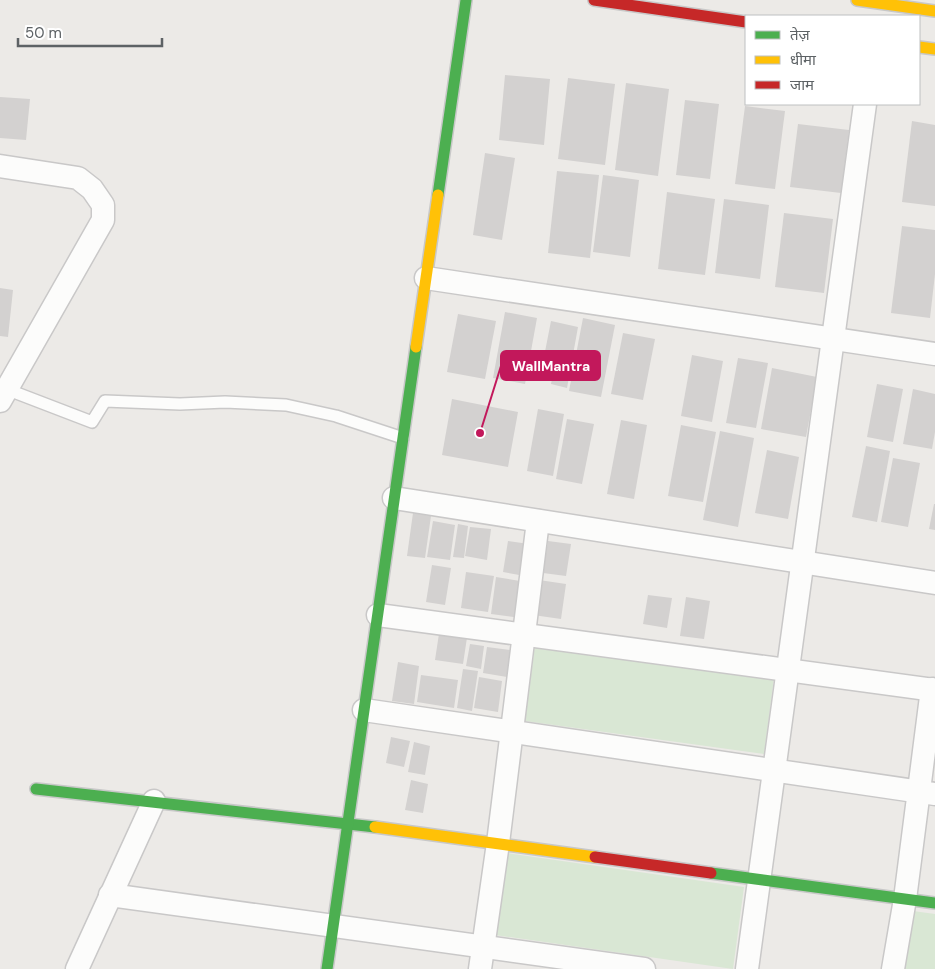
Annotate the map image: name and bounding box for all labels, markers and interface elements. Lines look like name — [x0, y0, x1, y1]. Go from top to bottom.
scale bar — [18, 15, 161, 47]
legend — [745, 15, 920, 105]
text: 50 m — [25, 23, 62, 43]
text: तेज़ — [790, 25, 811, 45]
text: धीमा — [790, 50, 817, 70]
text: जाम — [790, 75, 815, 95]
callout: WallMantra — [501, 351, 600, 380]
text: WallMantra — [512, 357, 590, 375]

